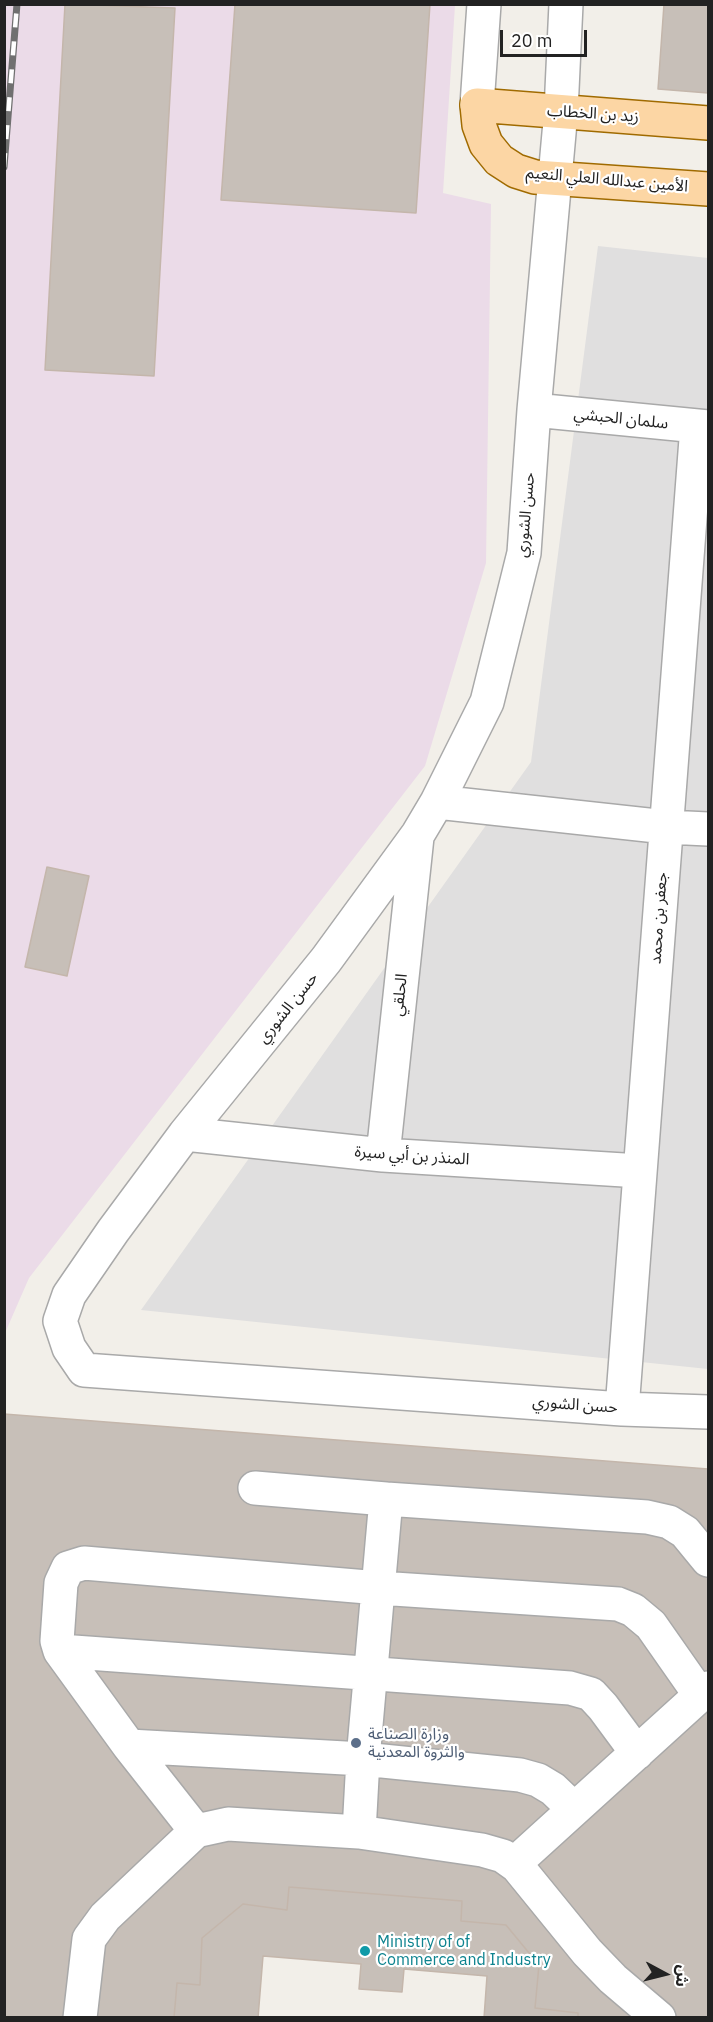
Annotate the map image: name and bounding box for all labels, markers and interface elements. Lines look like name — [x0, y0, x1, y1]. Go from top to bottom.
scale bar — [503, 18, 590, 56]
text: 20 m — [511, 29, 553, 52]
street label: زيد بن الخطاب — [546, 101, 640, 127]
street label: الأمين عبدالله العلي النعيم — [525, 163, 689, 197]
street label: سلمان الحبشي — [573, 404, 669, 434]
street label: حسن الشوري — [513, 472, 539, 558]
street label: جعفر بن محمد — [646, 871, 672, 965]
street label: حسن الشوري — [254, 969, 322, 1047]
street label: الحلقي — [388, 973, 412, 1017]
street label: المنذر بن أبي سيرة — [354, 1142, 470, 1170]
street label: حسن الشوري — [532, 1392, 618, 1418]
place label: وزارة الصناعة والثروة المعدنية — [368, 1724, 465, 1762]
marker: وزارة الصناعة والثروة المعدنية — [349, 1736, 363, 1750]
place label: Ministry of of Commerce and Industry — [377, 1932, 551, 1970]
marker: Ministry of of Commerce and Industry — [358, 1944, 372, 1958]
north arrow — [635, 1944, 695, 2004]
text: ش — [672, 1964, 694, 1988]

